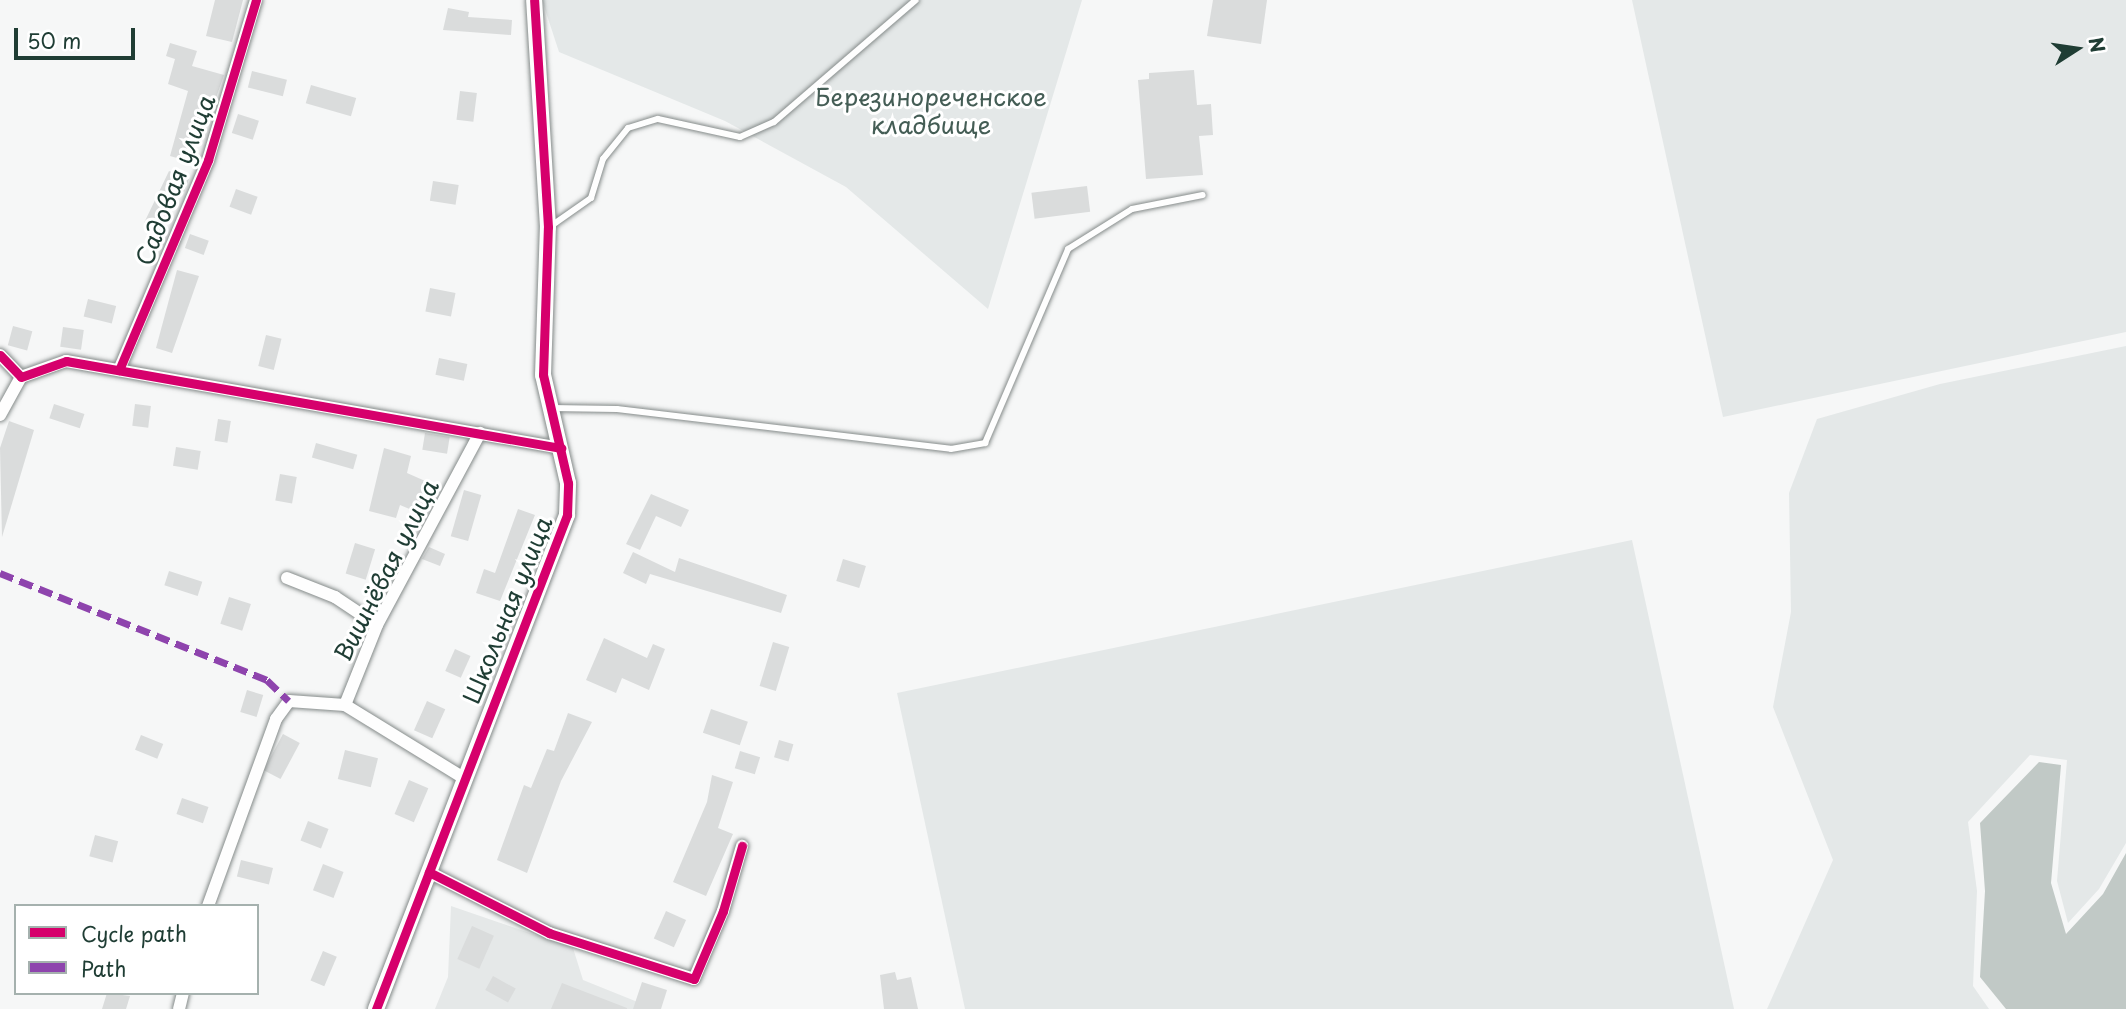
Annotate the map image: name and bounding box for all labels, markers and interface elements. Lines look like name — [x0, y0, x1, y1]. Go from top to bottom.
scale bar — [18, 14, 138, 58]
north arrow — [2042, 14, 2112, 84]
text: 50 m — [27, 24, 81, 56]
text: N — [2082, 34, 2113, 55]
park label: Березинореченское кладбище — [815, 83, 1047, 139]
street label: Садовая улица — [129, 90, 221, 270]
street label: Вишнёвая улица — [328, 474, 444, 666]
street label: Школьная улица — [456, 512, 558, 708]
legend — [14, 904, 259, 995]
text: Cycle path — [81, 917, 187, 949]
text: Path — [81, 952, 126, 984]

